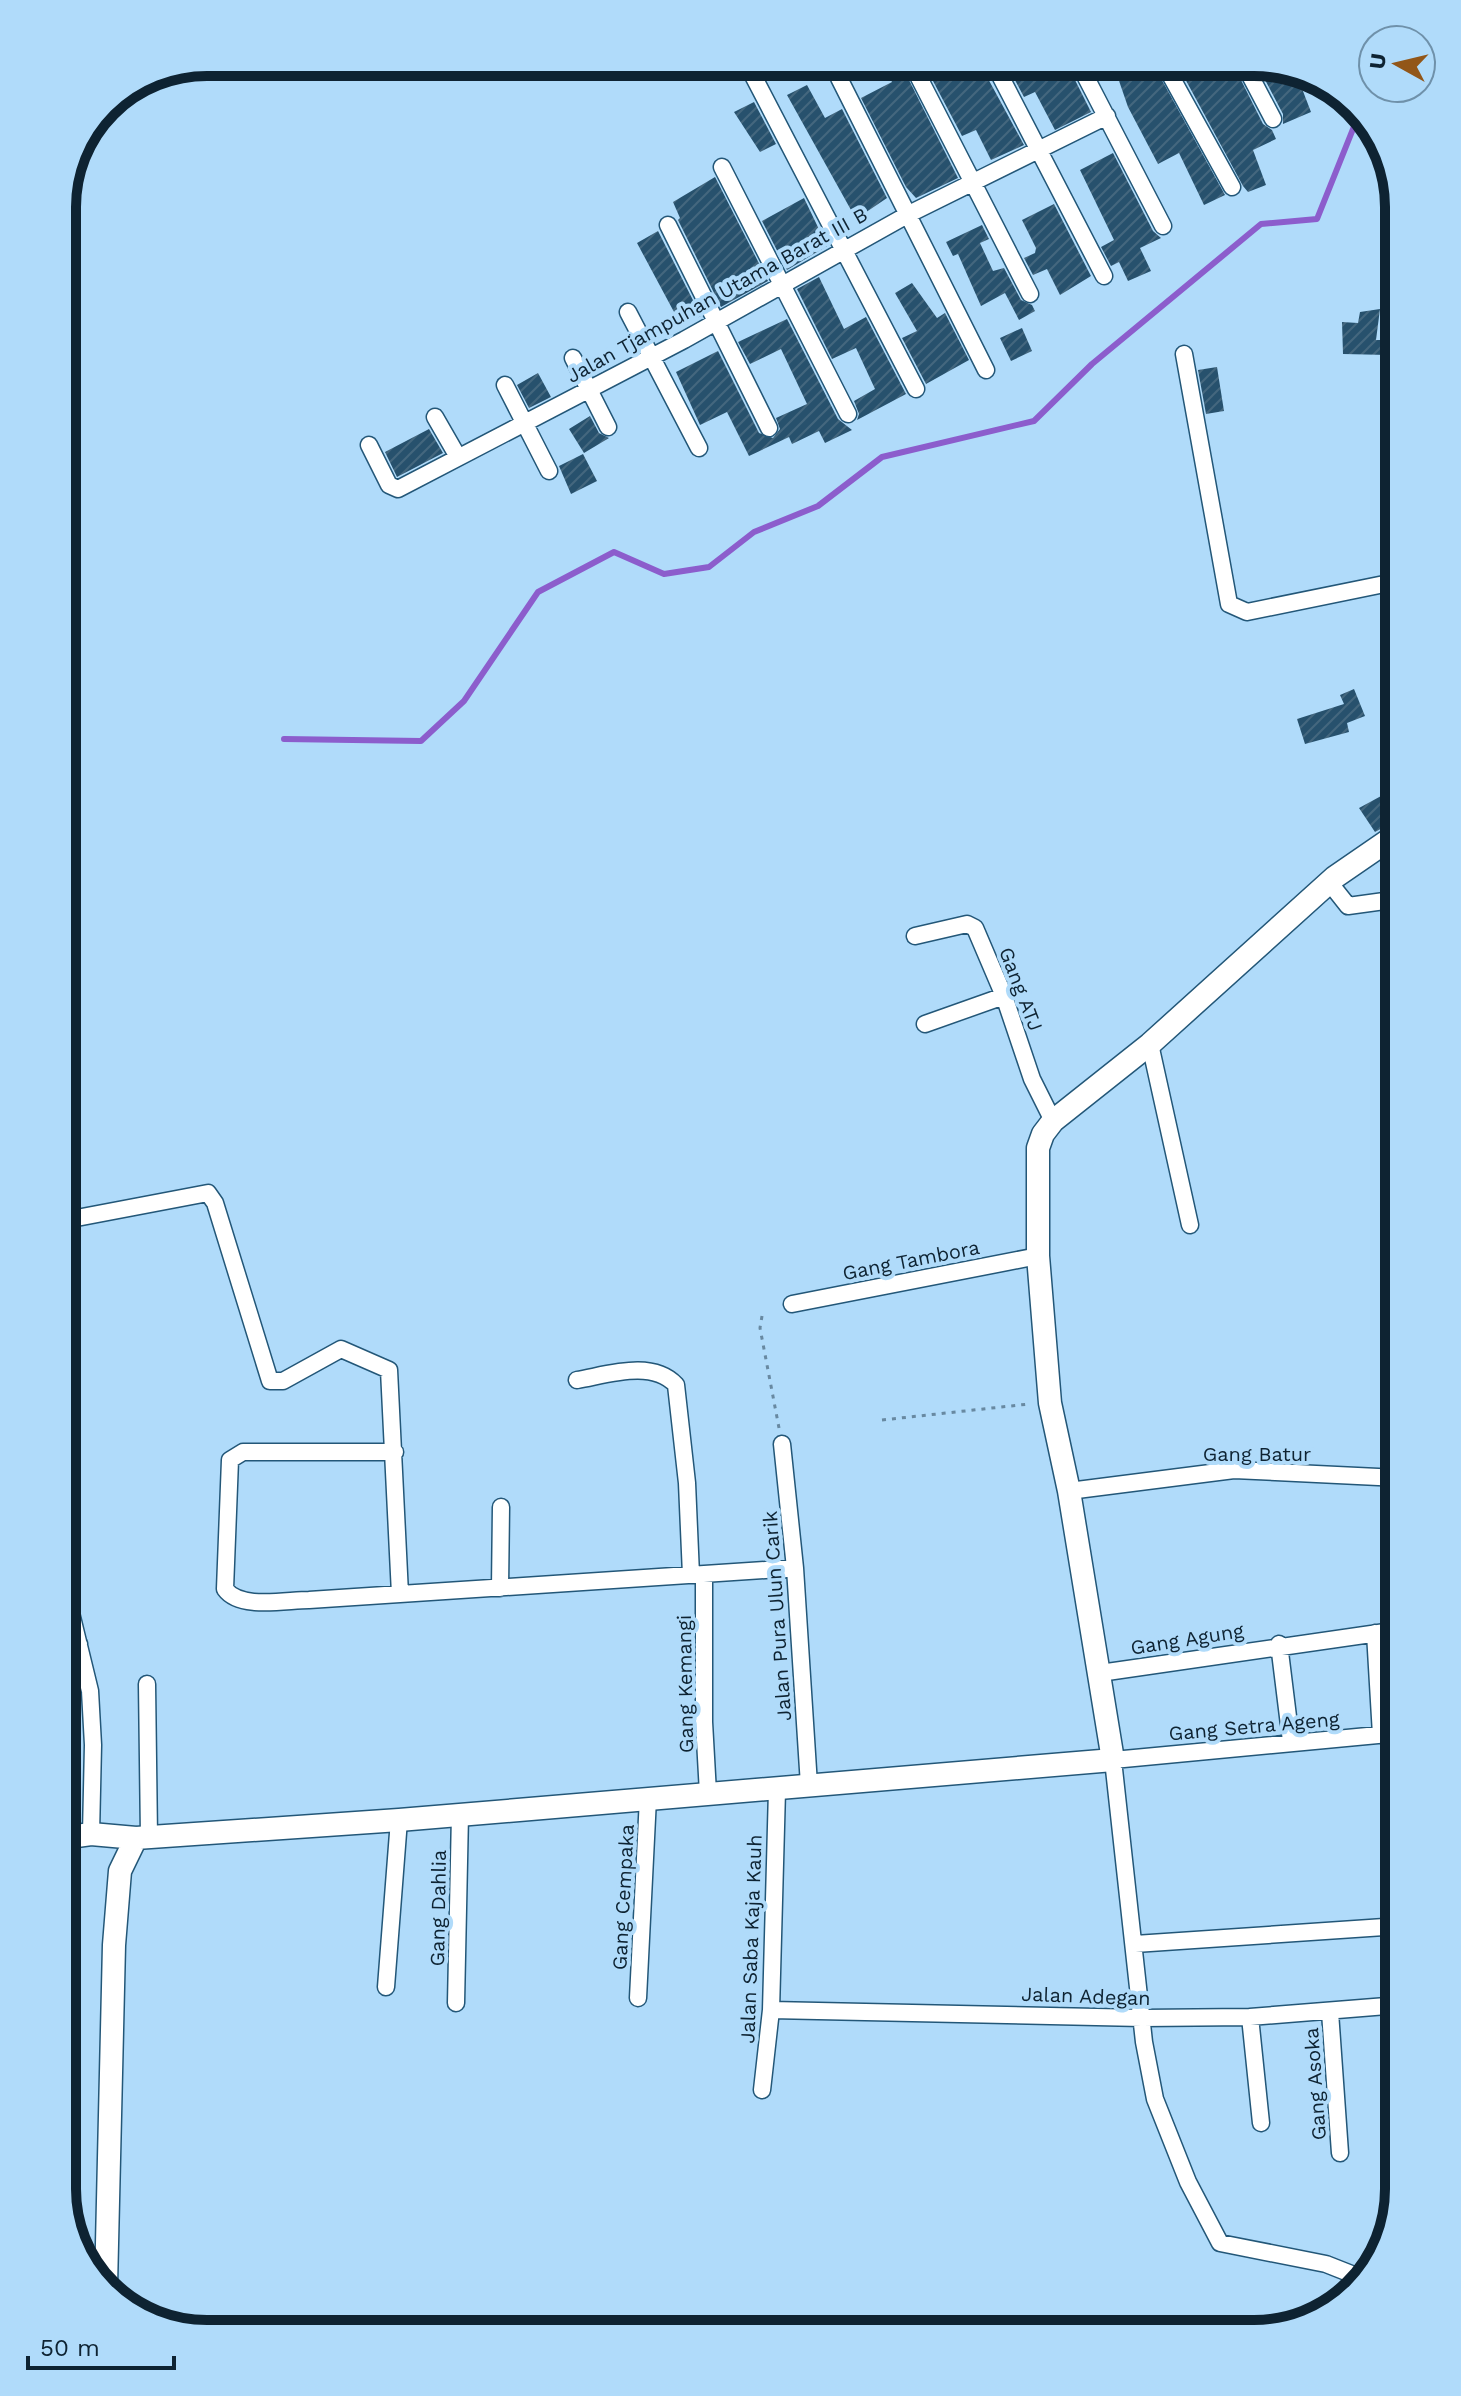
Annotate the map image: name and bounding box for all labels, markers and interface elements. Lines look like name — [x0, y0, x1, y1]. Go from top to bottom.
north arrow — [1357, 24, 1437, 104]
text: U — [1364, 52, 1391, 71]
street label: Jalan Tjampuhan Utama Barat III B — [562, 202, 872, 388]
street label: Gang ATJ — [994, 944, 1048, 1034]
street label: Gang Tambora — [840, 1235, 982, 1285]
street label: Gang Batur — [1203, 1442, 1311, 1466]
street label: Jalan Pura Ulun Carik — [758, 1510, 796, 1722]
street label: Gang Kemangi — [672, 1615, 698, 1753]
street label: Gang Agung — [1129, 1618, 1246, 1660]
street label: Gang Setra Ageng — [1168, 1707, 1341, 1745]
street label: Gang Cempaka — [607, 1823, 639, 1971]
street label: Jalan Saba Kaja Kauh — [735, 1834, 767, 2044]
street label: Gang Dahlia — [425, 1850, 451, 1966]
street label: Jalan Adegan — [1021, 1982, 1151, 2010]
street label: Gang Asoka — [1299, 2027, 1331, 2141]
scale bar — [28, 2320, 174, 2370]
text: 50 m — [40, 2334, 100, 2362]

